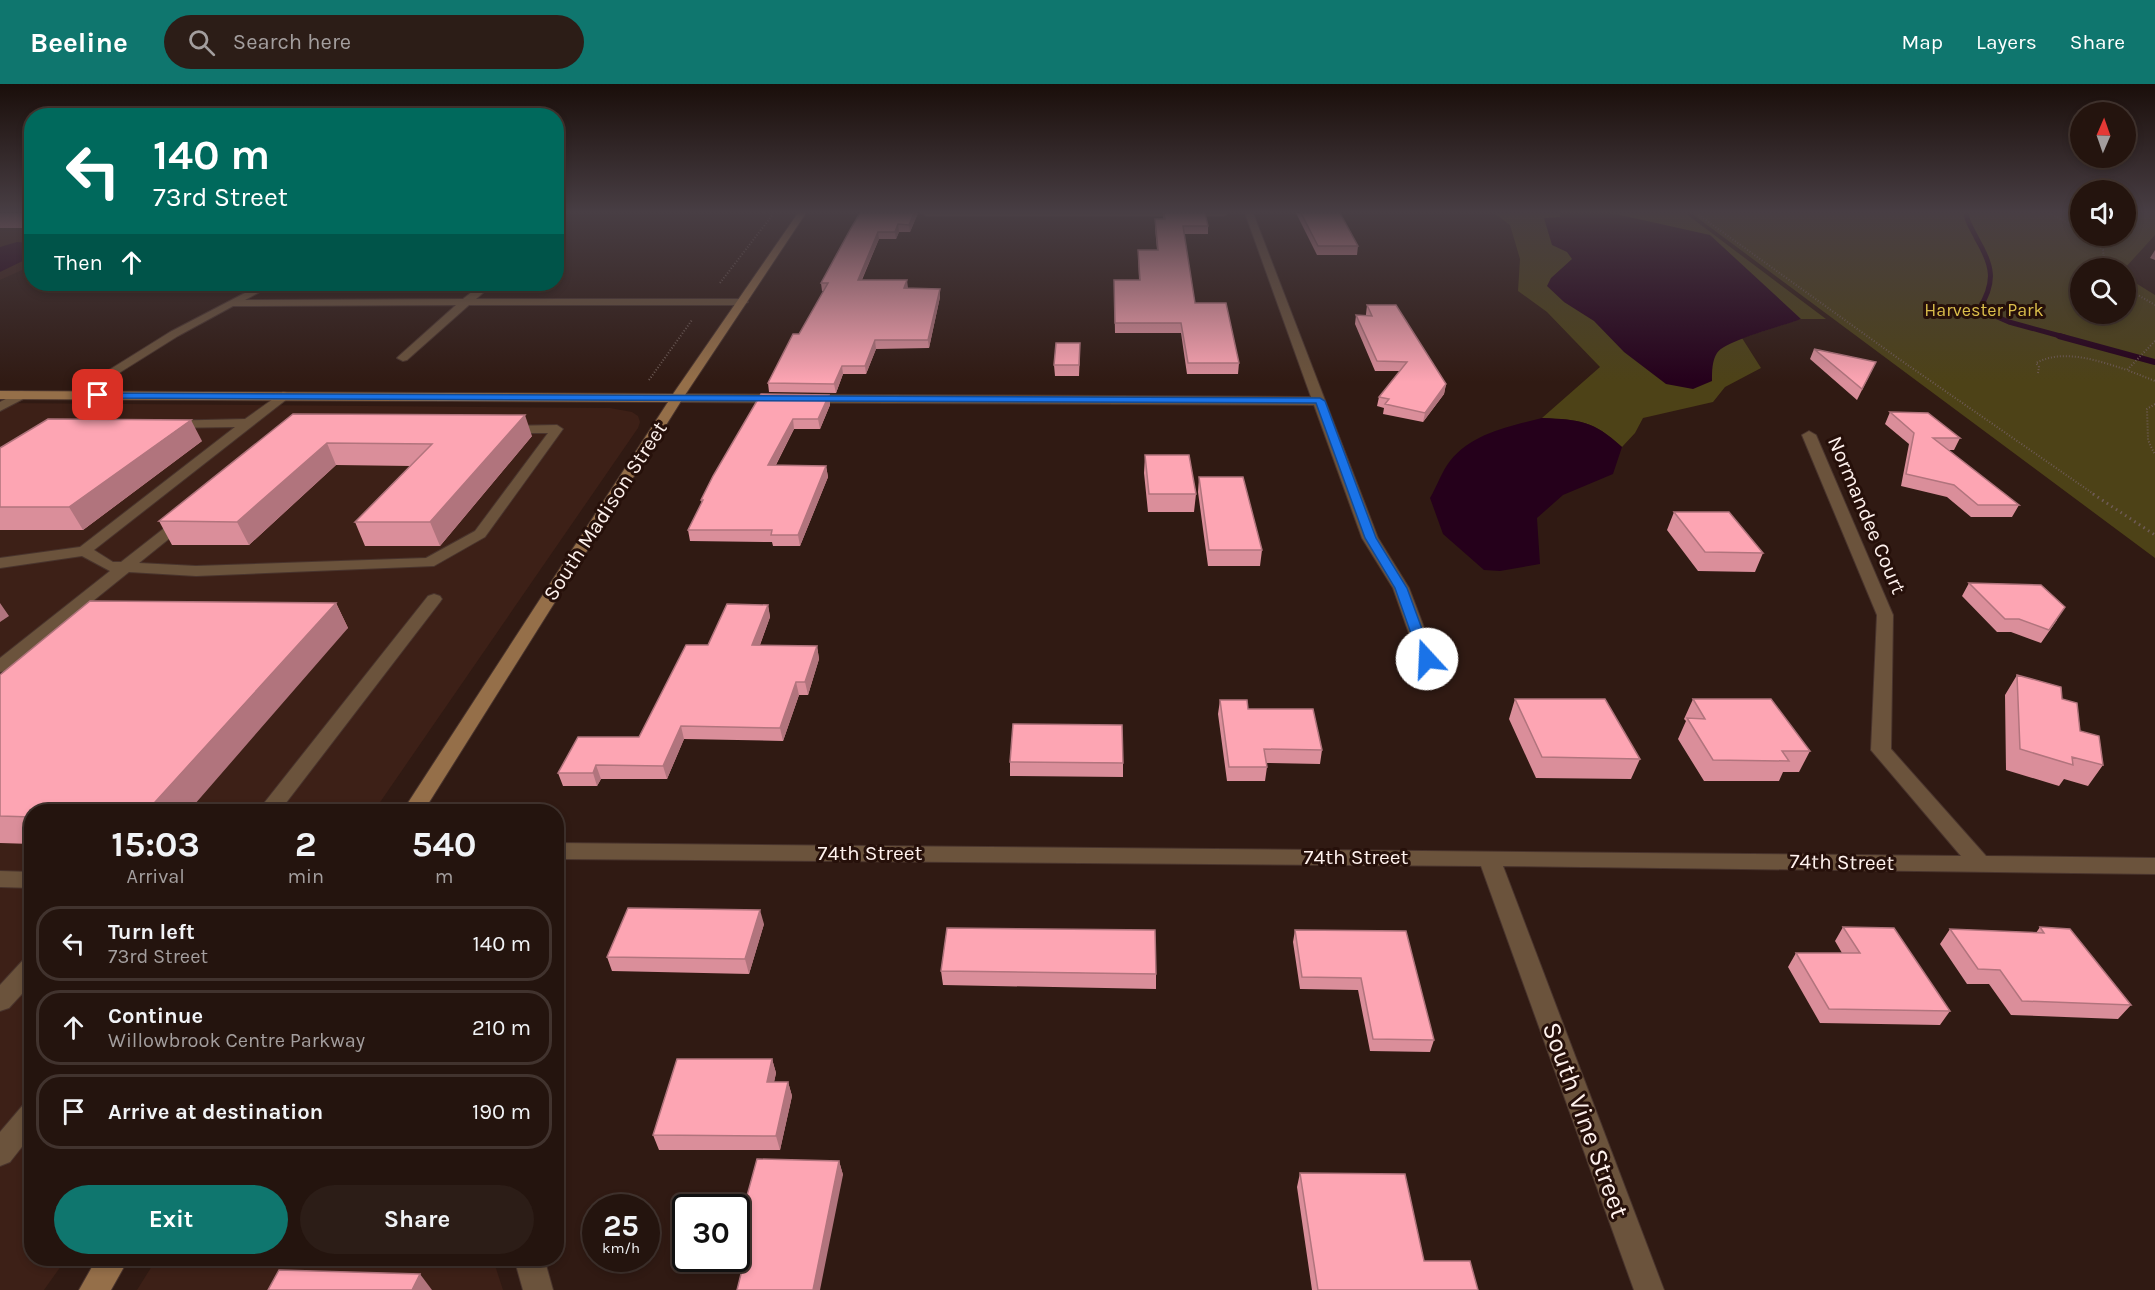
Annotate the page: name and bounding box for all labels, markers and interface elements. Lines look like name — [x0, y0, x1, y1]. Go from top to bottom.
search box — [164, 15, 584, 69]
text: Beeline — [30, 26, 128, 59]
icon: search — [185, 26, 218, 59]
text: Search here — [233, 29, 351, 55]
text: Map — [1901, 30, 1943, 54]
text: Layers — [1976, 30, 2037, 54]
text: Share — [2070, 30, 2125, 54]
north arrow — [2070, 102, 2136, 168]
map controls — [2070, 102, 2136, 324]
text: 140 m — [153, 130, 270, 180]
icon: left — [54, 132, 132, 210]
button: sound — [2070, 180, 2136, 246]
text: 73rd Street — [153, 181, 288, 213]
icon: ahead — [115, 246, 148, 279]
text: Then — [54, 250, 103, 276]
button: search — [2070, 258, 2136, 324]
park label: Harvester Park — [1924, 299, 2044, 321]
pin — [72, 369, 123, 420]
icon: arrive — [81, 378, 114, 411]
street label: South Madison Street — [538, 417, 672, 605]
street label: Normandee Court — [1823, 433, 1911, 597]
position arrow — [1395, 627, 1459, 691]
text: 15:03 — [111, 823, 200, 865]
text: 2 — [295, 823, 317, 865]
text: 540 — [411, 823, 477, 865]
street label: 74th Street — [818, 841, 922, 865]
street label: 74th Street — [1304, 845, 1408, 869]
street label: 74th Street — [1789, 849, 1895, 875]
text: Arrival — [126, 865, 185, 888]
text: min — [287, 865, 324, 888]
text: m — [435, 865, 453, 888]
text: Turn left — [108, 919, 195, 945]
icon: left — [57, 927, 90, 960]
text: 140 m — [473, 931, 531, 957]
text: 73rd Street — [108, 945, 208, 968]
text: Continue — [108, 1003, 203, 1029]
icon: ahead — [57, 1011, 90, 1044]
text: 210 m — [472, 1015, 531, 1041]
street label: South Vine Street — [1536, 1018, 1635, 1223]
text: Willowbrook Centre Parkway — [108, 1029, 365, 1052]
icon: arrive — [57, 1095, 90, 1128]
text: Arrive at destination — [108, 1099, 323, 1125]
text: 190 m — [472, 1099, 531, 1125]
button: Exit — [54, 1185, 288, 1254]
button: Share — [300, 1185, 534, 1254]
speed limit sign: 30 — [672, 1194, 750, 1272]
text: 25 — [603, 1208, 639, 1244]
text: km/h — [602, 1239, 640, 1257]

